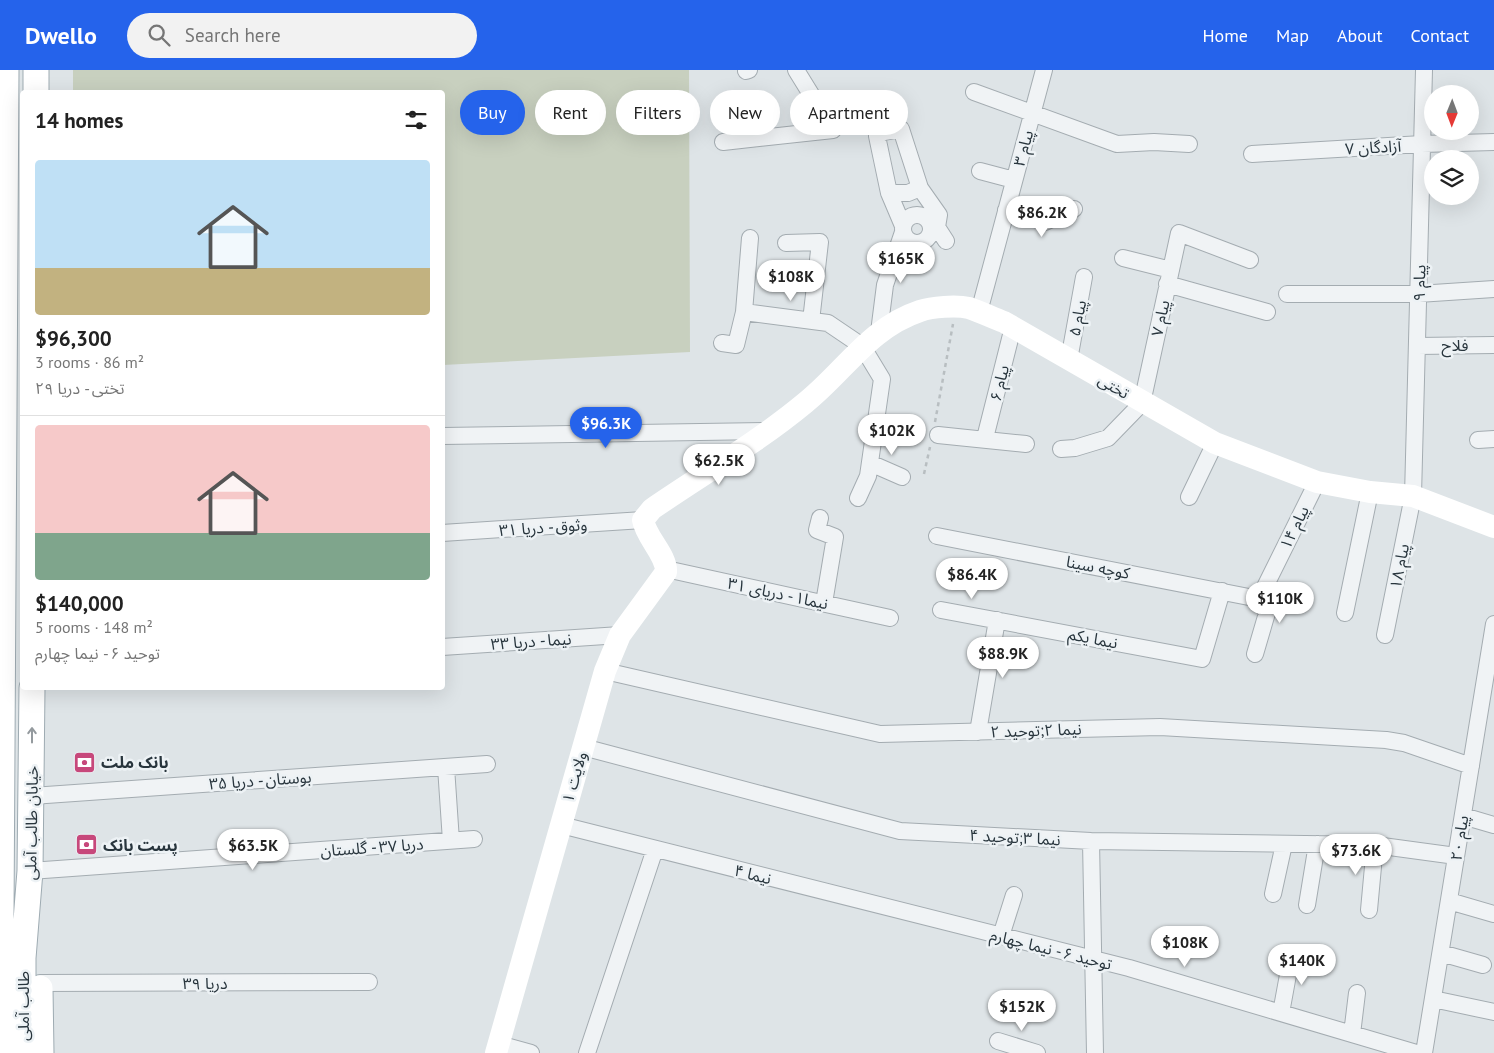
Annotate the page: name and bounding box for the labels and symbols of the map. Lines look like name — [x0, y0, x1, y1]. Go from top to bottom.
north arrow — [1424, 85, 1479, 140]
street label: پيام ۳ — [1009, 128, 1040, 169]
street label: آزادگان ۷ — [1344, 135, 1403, 158]
pin: $86.2K — [1001, 196, 1083, 238]
pin: $165K — [866, 242, 936, 284]
pin: $108K — [756, 260, 826, 302]
street label: پیام ۹ — [1409, 265, 1432, 302]
street label: پیام ۵ — [1064, 298, 1093, 338]
street label: پیام ۷ — [1146, 298, 1177, 339]
street label: فلاح — [1442, 335, 1468, 358]
street label: پیام ۶ — [985, 363, 1016, 404]
street label: تختی — [1095, 369, 1133, 403]
pin: $96.3K — [565, 406, 647, 449]
pin: $102K — [857, 414, 927, 456]
pin: $62.5K — [678, 444, 760, 486]
street label: پیام ۱۴ — [1275, 502, 1316, 553]
street label: وثوق - دریا ۳۱ — [498, 514, 588, 540]
street label: پیام ۱۸ — [1385, 542, 1416, 591]
street label: کوچه سینا — [1064, 551, 1132, 584]
pin: $86.4K — [931, 558, 1013, 600]
street label: نیما۱ - دریای ۳۱ — [726, 573, 830, 613]
pin: $110K — [1245, 582, 1315, 624]
street label: نیما یکم — [1066, 623, 1120, 656]
street label: نیما - دریا ۳۳ — [490, 628, 572, 654]
pin: $88.9K — [962, 636, 1044, 679]
street label: نیما ۲;توحید ۲ — [990, 718, 1082, 742]
one-way arrow — [27, 727, 37, 744]
street label: ولایت ۱ — [557, 749, 591, 805]
bank icon: بانک ملت — [73, 750, 97, 774]
place label: بانک ملت — [101, 752, 169, 772]
street label: خیابان طالب آملی — [20, 766, 42, 880]
street label: بوستان - دریا ۳۵ — [208, 766, 312, 794]
street label: پیام ۲۰ — [1446, 814, 1475, 863]
street label: نیما ۳;توحید ۴ — [969, 825, 1061, 849]
pin: $63.5K — [212, 828, 294, 871]
bank icon: پست بانک — [75, 833, 99, 857]
street label: دریا ۳۷ - گلستان — [320, 833, 424, 861]
pin: $73.6K — [1315, 834, 1397, 876]
place label: پست بانک — [103, 835, 178, 856]
street label: نیما ۴ — [732, 860, 774, 888]
street label: توحید ۶ - نیما چهارم — [987, 924, 1114, 977]
pin: $108K — [1150, 926, 1220, 968]
pin: $140K — [1267, 944, 1337, 986]
street label: طالب آملی — [13, 971, 33, 1041]
street label: دریا ۳۹ — [182, 973, 228, 993]
pin: $152K — [987, 990, 1057, 1032]

